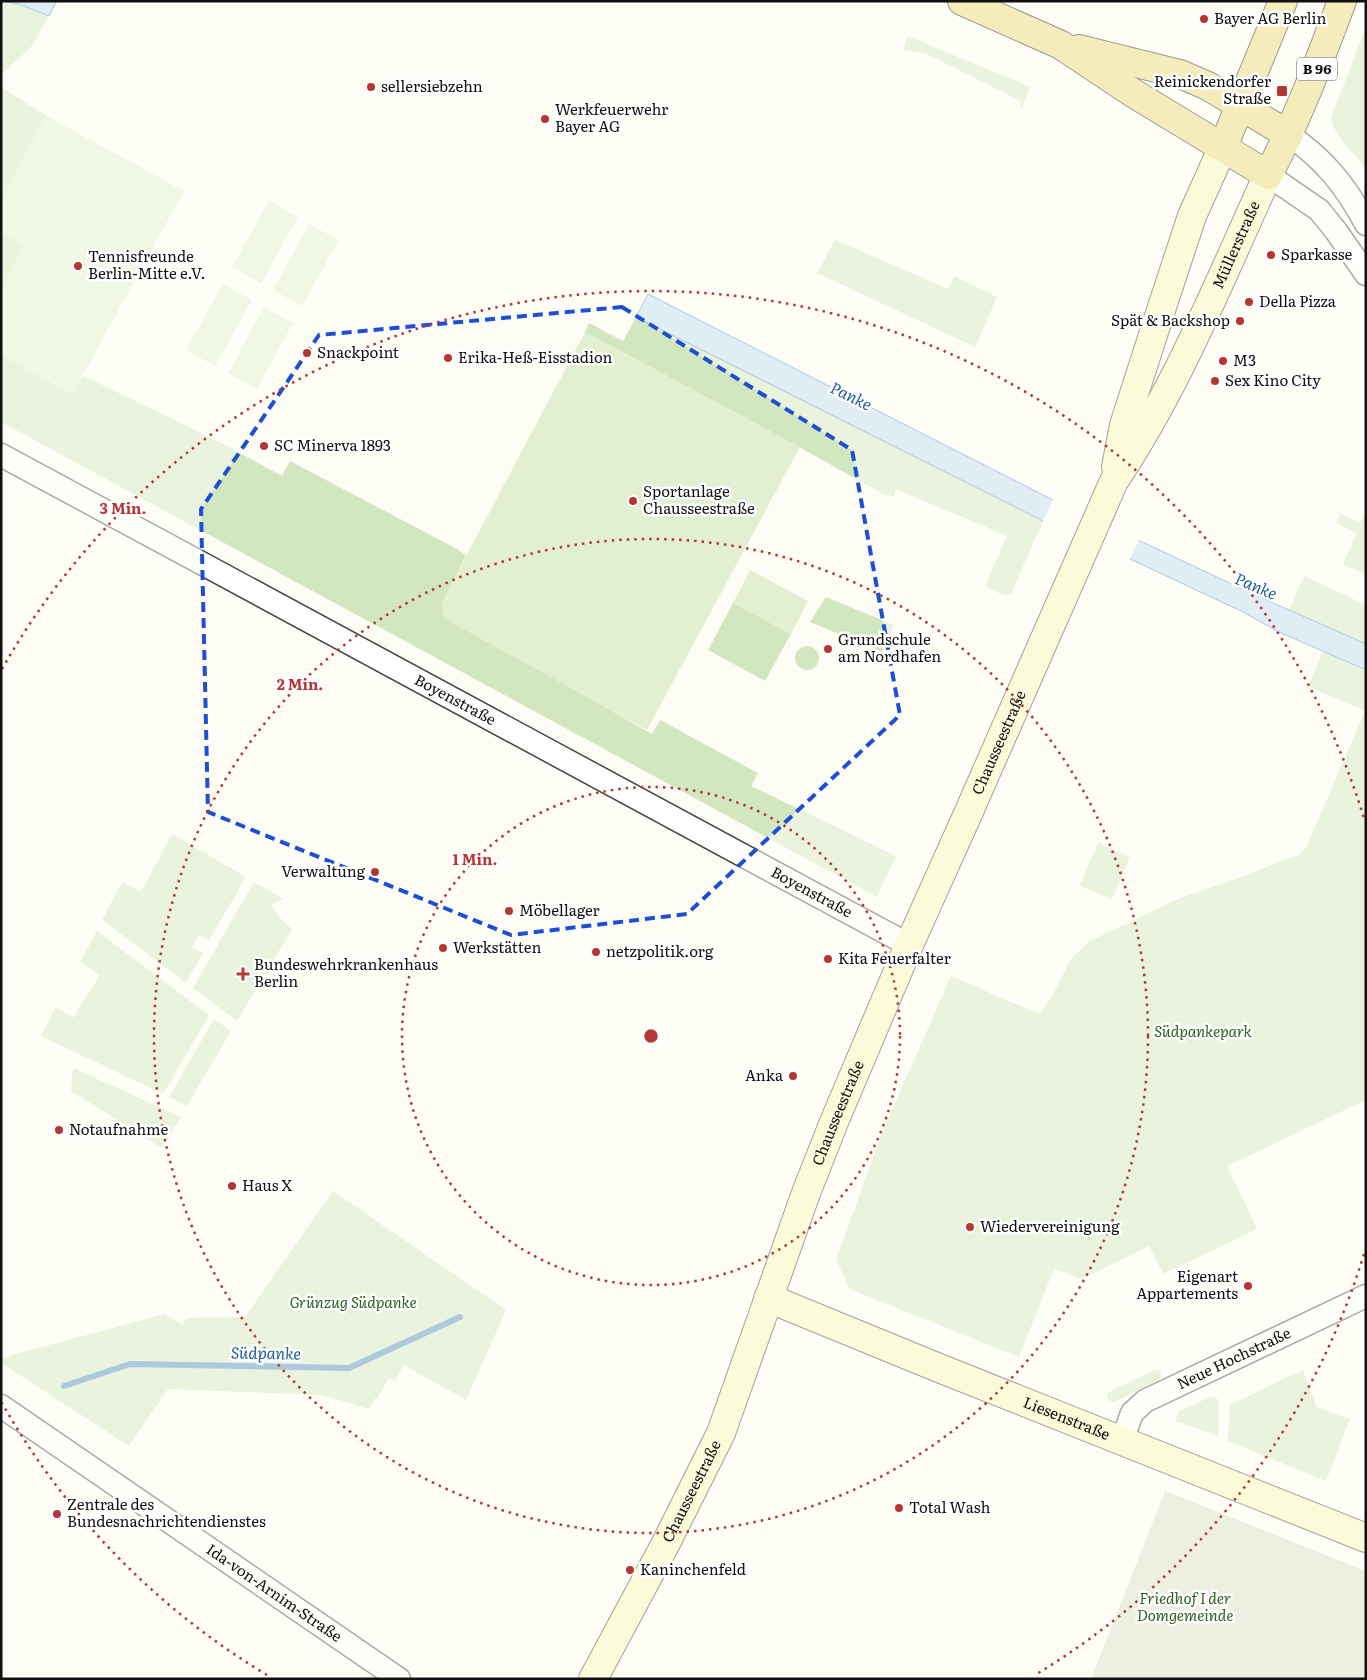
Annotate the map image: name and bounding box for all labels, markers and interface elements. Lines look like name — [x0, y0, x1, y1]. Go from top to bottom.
place label: Bayer AG Berlin — [1214, 6, 1326, 29]
marker: Bayer AG Berlin — [1198, 13, 1210, 25]
road number: B 96 — [1297, 58, 1337, 80]
place label: Reinickendorfer Straße — [1154, 69, 1271, 109]
place label: sellersiebzehn — [381, 74, 483, 97]
marker: sellersiebzehn — [365, 81, 377, 93]
marker: Reinickendorfer Straße — [1275, 84, 1289, 98]
place label: Werkfeuerwehr Bayer AG — [555, 97, 668, 137]
marker: Werkfeuerwehr Bayer AG — [539, 113, 551, 125]
street label: Müllerstraße — [1205, 196, 1265, 292]
place label: Sparkasse — [1281, 242, 1353, 265]
place label: Tennisfreunde Berlin-Mitte e.V. — [88, 244, 206, 284]
marker: Sparkasse — [1265, 249, 1277, 261]
marker: Tennisfreunde Berlin-Mitte e.V. — [72, 260, 84, 272]
place label: Della Pizza — [1259, 289, 1337, 312]
marker: Della Pizza — [1243, 296, 1255, 308]
place label: Spät & Backshop — [1111, 308, 1230, 331]
marker: Spät & Backshop — [1234, 315, 1246, 327]
place label: Snackpoint — [317, 340, 399, 363]
place label: Erika-Heß-Eisstadion — [458, 345, 613, 368]
marker: Snackpoint — [301, 347, 313, 359]
place label: M3 — [1233, 348, 1256, 371]
marker: Erika-Heß-Eisstadion — [442, 352, 454, 364]
marker: M3 — [1217, 355, 1229, 367]
place label: Sex Kino City — [1225, 368, 1321, 391]
water label: Panke — [826, 375, 876, 415]
marker: Sex Kino City — [1209, 375, 1221, 387]
place label: SC Minerva 1893 — [274, 433, 391, 456]
marker: SC Minerva 1893 — [258, 440, 270, 452]
place label: Sportanlage Chausseestraße — [643, 479, 755, 519]
marker: Sportanlage Chausseestraße — [627, 495, 639, 507]
text: 3 Min. — [100, 496, 146, 519]
water label: Panke — [1232, 565, 1281, 605]
place label: Grundschule am Nordhafen — [838, 627, 941, 667]
marker: Grundschule am Nordhafen — [822, 643, 834, 655]
street label: Boyenstraße — [411, 667, 501, 730]
text: 2 Min. — [277, 672, 323, 695]
street label: Chausseestraße — [965, 686, 1031, 798]
text: 1 Min. — [453, 847, 497, 870]
place label: Verwaltung — [281, 859, 366, 882]
street label: Boyenstraße — [767, 860, 857, 923]
marker: Verwaltung — [369, 866, 381, 878]
place label: Möbellager — [519, 898, 600, 921]
marker: Möbellager — [503, 905, 515, 917]
place label: Werkstätten — [453, 935, 541, 958]
place label: netzpolitik.org — [606, 939, 714, 962]
marker: Werkstätten — [437, 942, 449, 954]
marker: netzpolitik.org — [590, 946, 602, 958]
place label: Kita Feuerfalter — [838, 946, 951, 969]
place label: Bundeswehrkrankenhaus Berlin — [254, 952, 438, 992]
marker: Kita Feuerfalter — [822, 953, 834, 965]
marker: Bundeswehrkrankenhaus Berlin — [236, 967, 250, 981]
park label: Südpankepark — [1154, 1019, 1252, 1042]
centre of rings — [642, 1027, 660, 1045]
street label: Chausseestraße — [805, 1056, 869, 1169]
place label: Anka — [745, 1063, 784, 1086]
marker: Anka — [787, 1070, 799, 1082]
place label: Notaufnahme — [69, 1117, 169, 1140]
marker: Notaufnahme — [53, 1124, 65, 1136]
place label: Haus X — [242, 1173, 293, 1196]
marker: Haus X — [226, 1180, 238, 1192]
place label: Wiedervereinigung — [980, 1214, 1120, 1237]
marker: Wiedervereinigung — [964, 1221, 976, 1233]
place label: Eigenart Appartements — [1136, 1264, 1238, 1304]
marker: Eigenart Appartements — [1242, 1280, 1254, 1292]
park label: Grünzug Südpanke — [289, 1290, 417, 1313]
street label: Neue Hochstraße — [1173, 1320, 1294, 1394]
water label: Südpanke — [231, 1339, 301, 1365]
street label: Liesenstraße — [1020, 1390, 1114, 1445]
street label: Chausseestraße — [655, 1435, 726, 1546]
place label: Zentrale des Bundesnachrichtendienstes — [67, 1492, 266, 1532]
place label: Total Wash — [909, 1495, 990, 1518]
marker: Total Wash — [893, 1502, 905, 1514]
marker: Zentrale des Bundesnachrichtendienstes — [51, 1508, 63, 1520]
street label: Ida-von-Arnim-Straße — [202, 1537, 348, 1647]
place label: Kaninchenfeld — [640, 1557, 746, 1580]
marker: Kaninchenfeld — [624, 1564, 636, 1576]
park label: Friedhof I der Domgemeinde — [1137, 1586, 1233, 1626]

